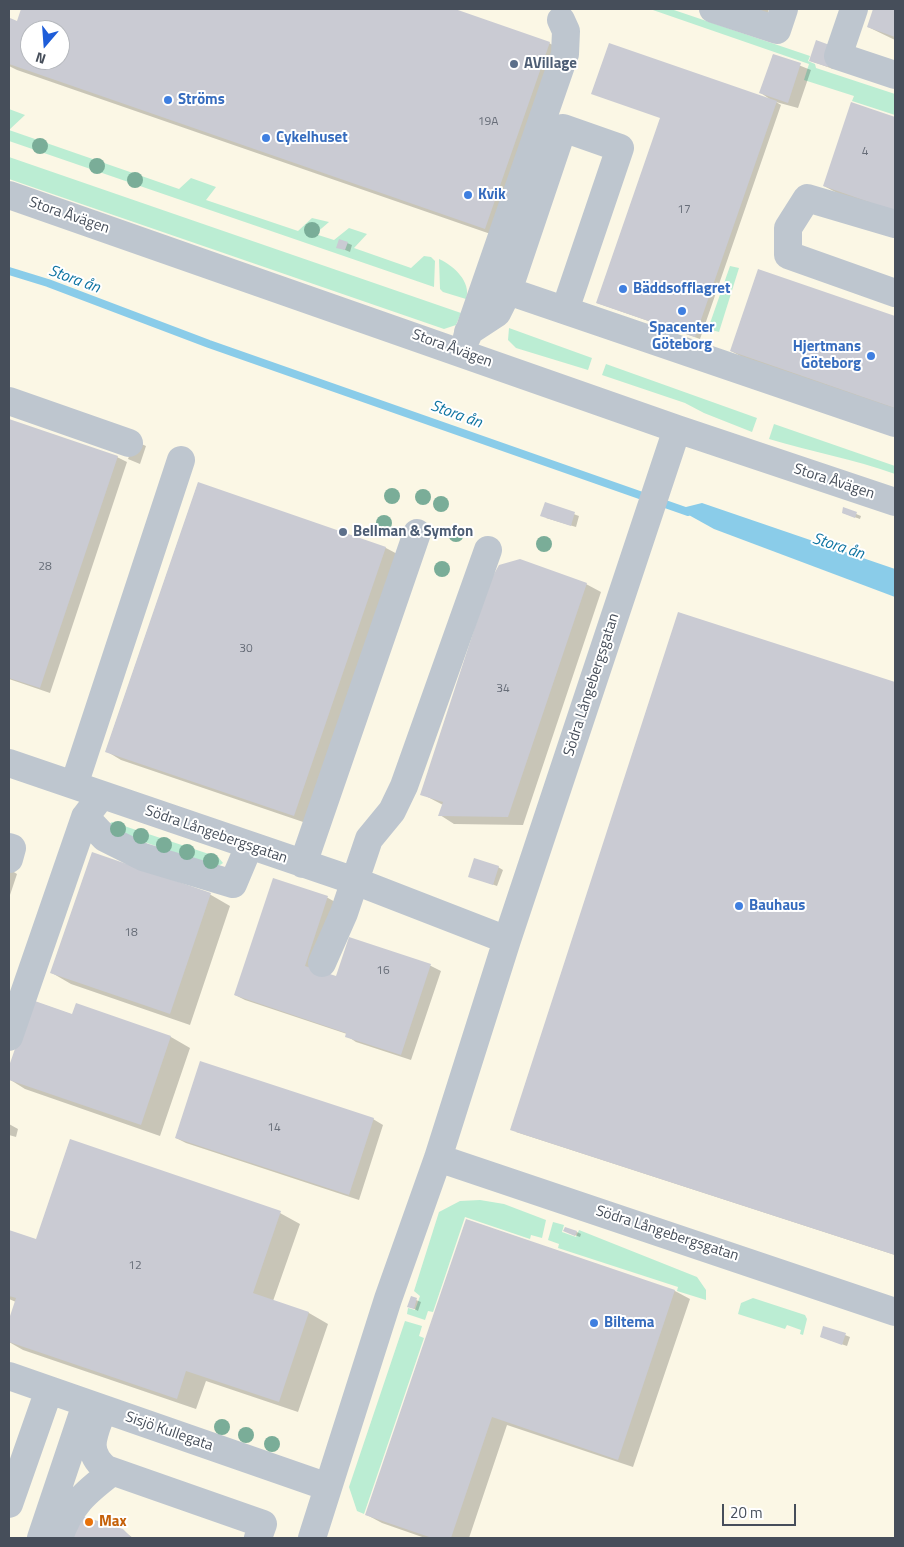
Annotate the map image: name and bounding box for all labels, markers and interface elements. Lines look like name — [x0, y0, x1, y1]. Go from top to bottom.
north arrow — [20, 20, 70, 70]
text: N — [33, 47, 48, 70]
place label: AVillage — [524, 55, 577, 73]
marker: AVillage — [508, 58, 520, 70]
place label: Ströms — [178, 91, 225, 109]
marker: Ströms — [162, 94, 174, 106]
house number: 19A — [478, 115, 498, 129]
place label: Cykelhuset — [276, 129, 348, 147]
marker: Cykelhuset — [260, 132, 272, 144]
house number: 4 — [862, 145, 868, 159]
place label: Kvik — [478, 186, 506, 204]
marker: Kvik — [462, 189, 474, 201]
street label: Stora Åvägen — [26, 194, 112, 238]
house number: 17 — [677, 203, 691, 217]
water label: Stora ån — [46, 262, 102, 298]
place label: Bäddsofflagret — [633, 280, 730, 298]
marker: Bäddsofflagret — [617, 283, 629, 295]
marker: Spacenter Göteborg — [676, 305, 688, 317]
place label: Spacenter Göteborg — [649, 319, 715, 354]
street label: Stora Åvägen — [410, 326, 494, 372]
place label: Hjertmans Göteborg — [793, 338, 861, 373]
marker: Hjertmans Göteborg — [865, 350, 877, 362]
water label: Stora ån — [428, 397, 484, 433]
street label: Stora Åvägen — [791, 460, 877, 504]
place label: Bellman & Symfon — [353, 523, 473, 541]
marker: Bellman & Symfon — [337, 526, 349, 538]
water label: Stora ån — [810, 530, 866, 564]
house number: 28 — [38, 560, 52, 574]
street label: Södra Långebergsgatan — [560, 611, 624, 759]
house number: 30 — [239, 642, 253, 656]
house number: 34 — [496, 682, 510, 696]
street label: Södra Långebergsgatan — [143, 802, 289, 868]
place label: Bauhaus — [749, 897, 805, 915]
marker: Bauhaus — [733, 900, 745, 912]
house number: 18 — [124, 926, 138, 940]
house number: 16 — [376, 964, 390, 978]
house number: 14 — [267, 1121, 281, 1135]
street label: Södra Långebergsgatan — [593, 1202, 741, 1266]
house number: 12 — [128, 1259, 142, 1273]
place label: Biltema — [604, 1314, 654, 1332]
marker: Biltema — [588, 1317, 600, 1329]
street label: Sisjö Kullegata — [123, 1409, 215, 1455]
scale bar — [724, 1494, 798, 1526]
text: 20 m — [730, 1501, 763, 1524]
place label: Max — [99, 1513, 127, 1531]
marker: Max — [83, 1516, 95, 1528]

